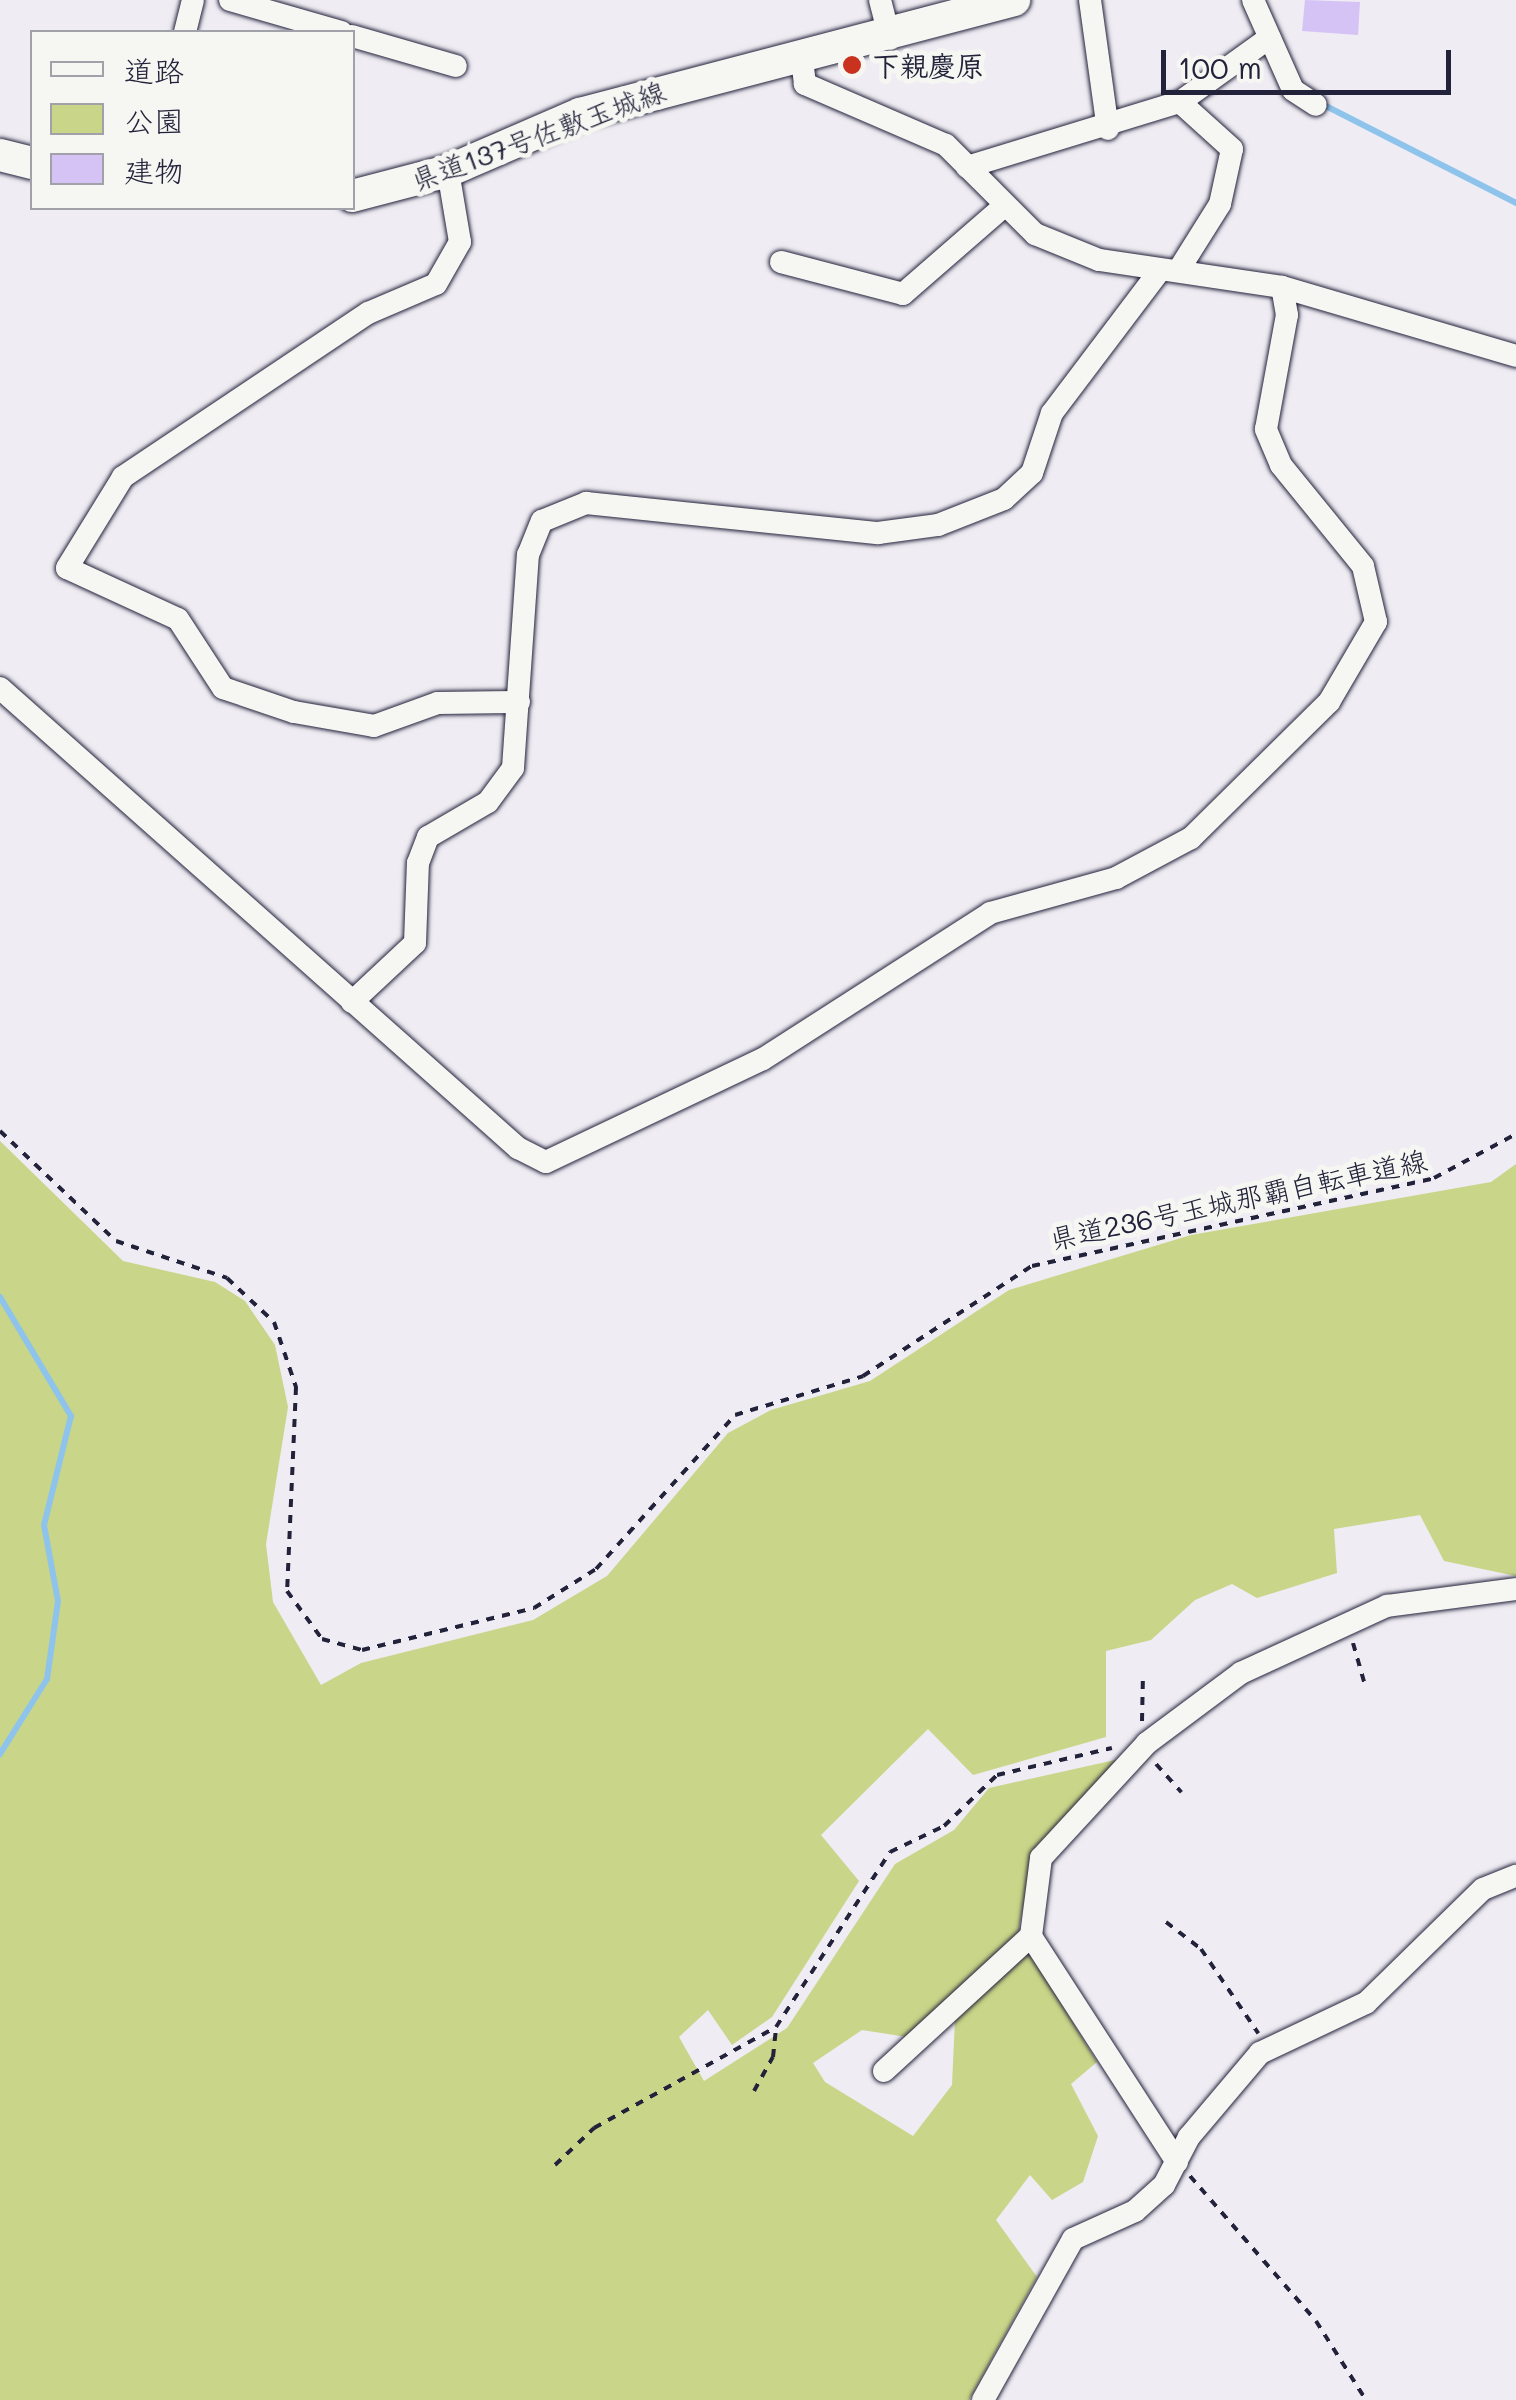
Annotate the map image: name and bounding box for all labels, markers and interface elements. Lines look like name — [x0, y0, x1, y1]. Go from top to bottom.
legend — [30, 30, 355, 210]
scale bar — [1166, 30, 1456, 92]
text: 100 m — [1178, 47, 1262, 87]
place label: 下親慶原 — [872, 48, 984, 82]
text: 道路 — [124, 50, 184, 90]
marker: 下親慶原 — [841, 54, 863, 76]
street label: 県道137号佐敷玉城線 — [406, 73, 670, 197]
text: 公園 — [124, 100, 184, 140]
text: 建物 — [124, 150, 184, 190]
street label: 県道236号玉城那覇自転車道線 — [1046, 1143, 1430, 1255]

